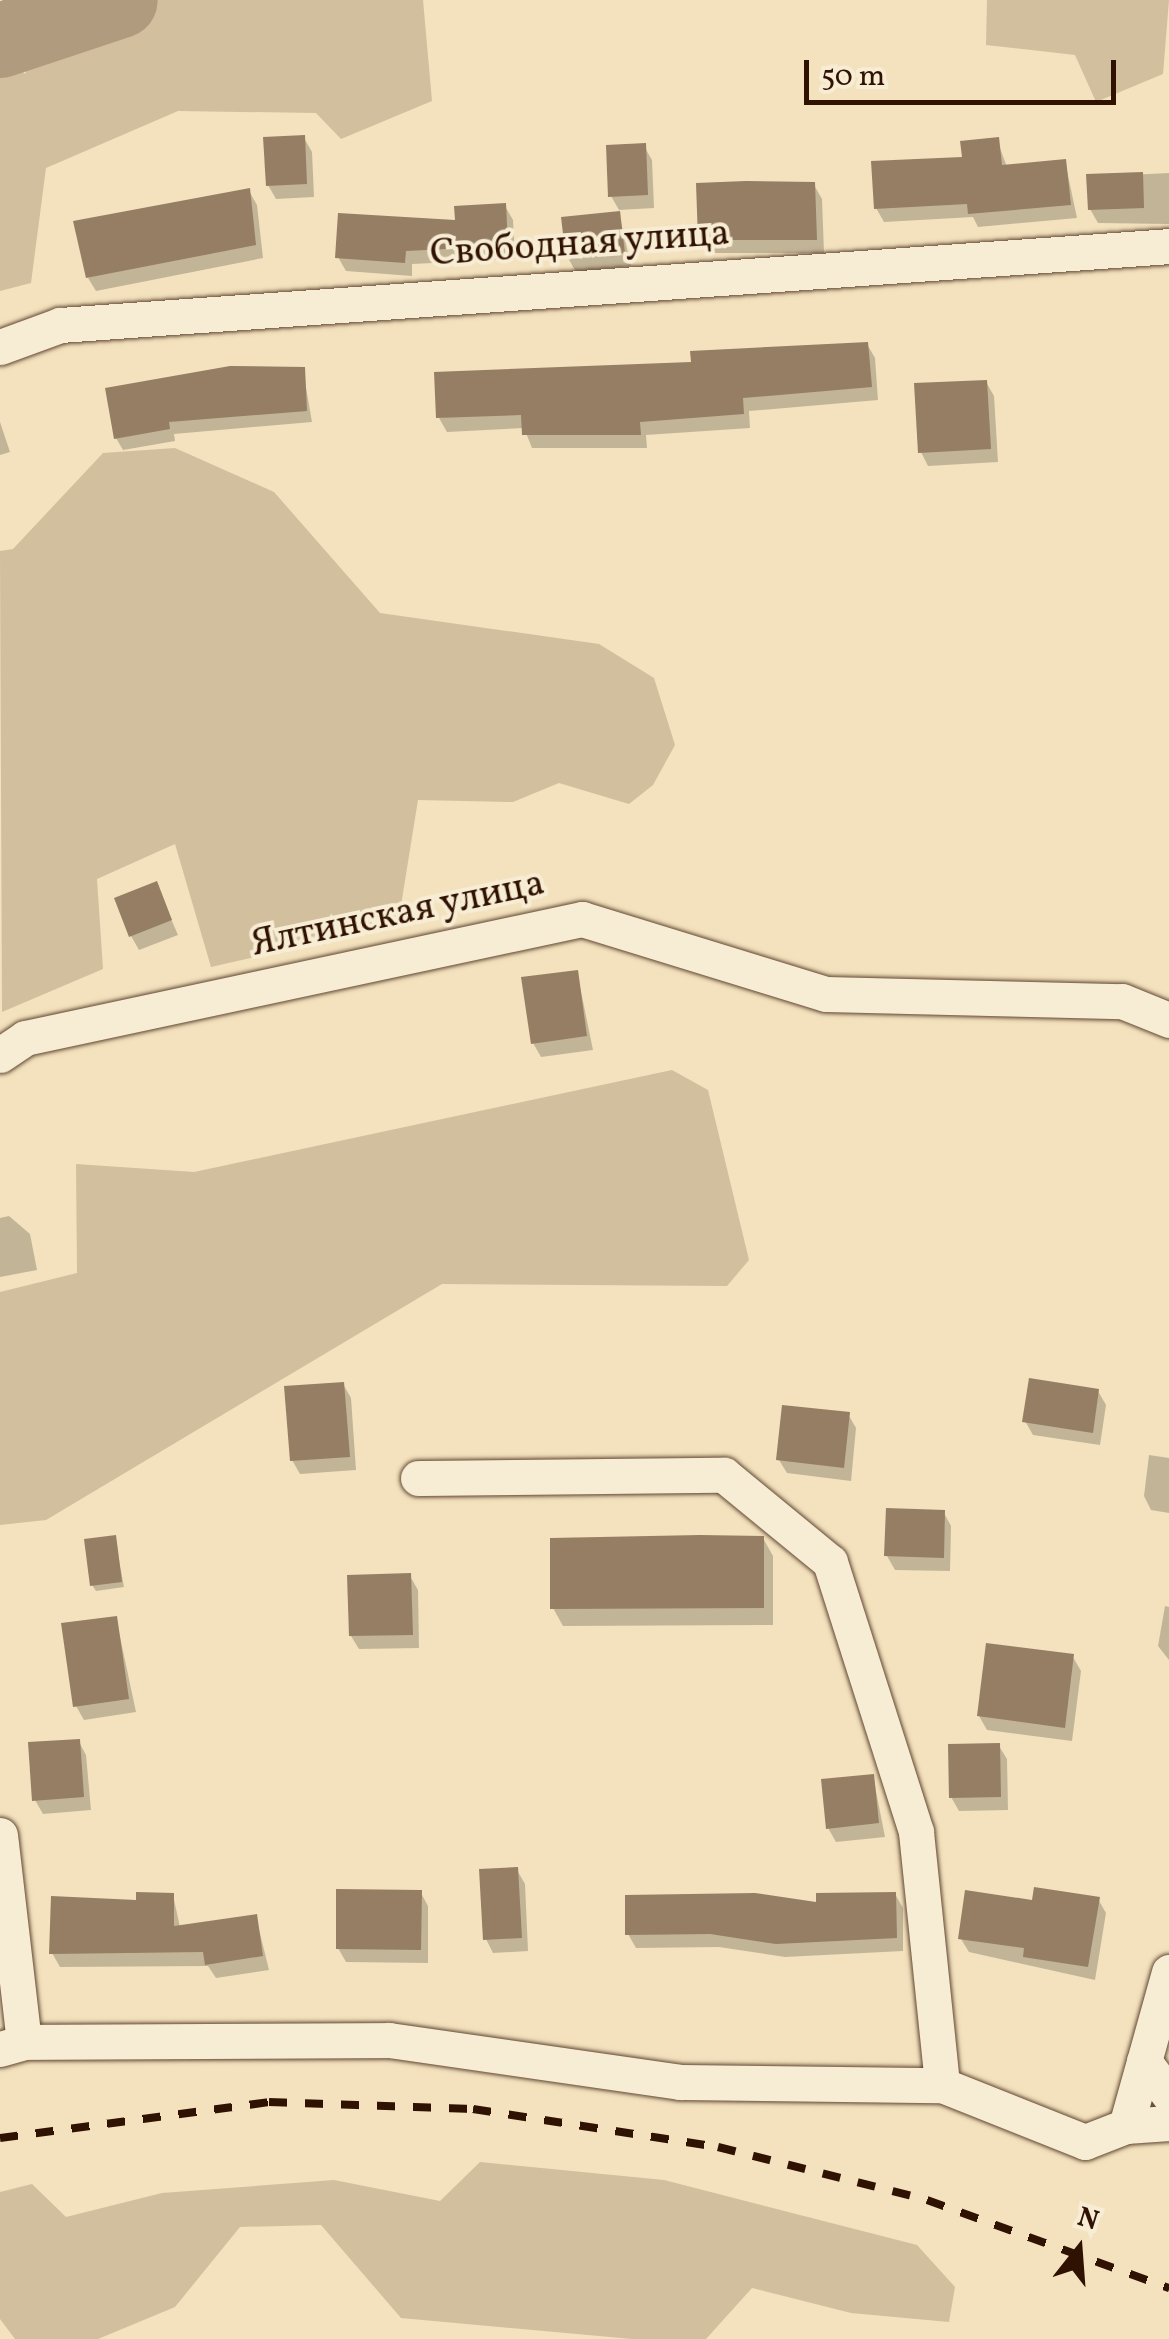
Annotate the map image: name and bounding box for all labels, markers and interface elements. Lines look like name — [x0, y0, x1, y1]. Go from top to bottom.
scale bar — [809, 40, 1122, 102]
text: 50 m — [821, 56, 885, 98]
street label: Свободная улица — [428, 212, 732, 278]
street label: Ялтинская улица — [247, 862, 549, 968]
text: N — [1072, 2198, 1103, 2241]
north arrow — [1029, 2199, 1129, 2299]

